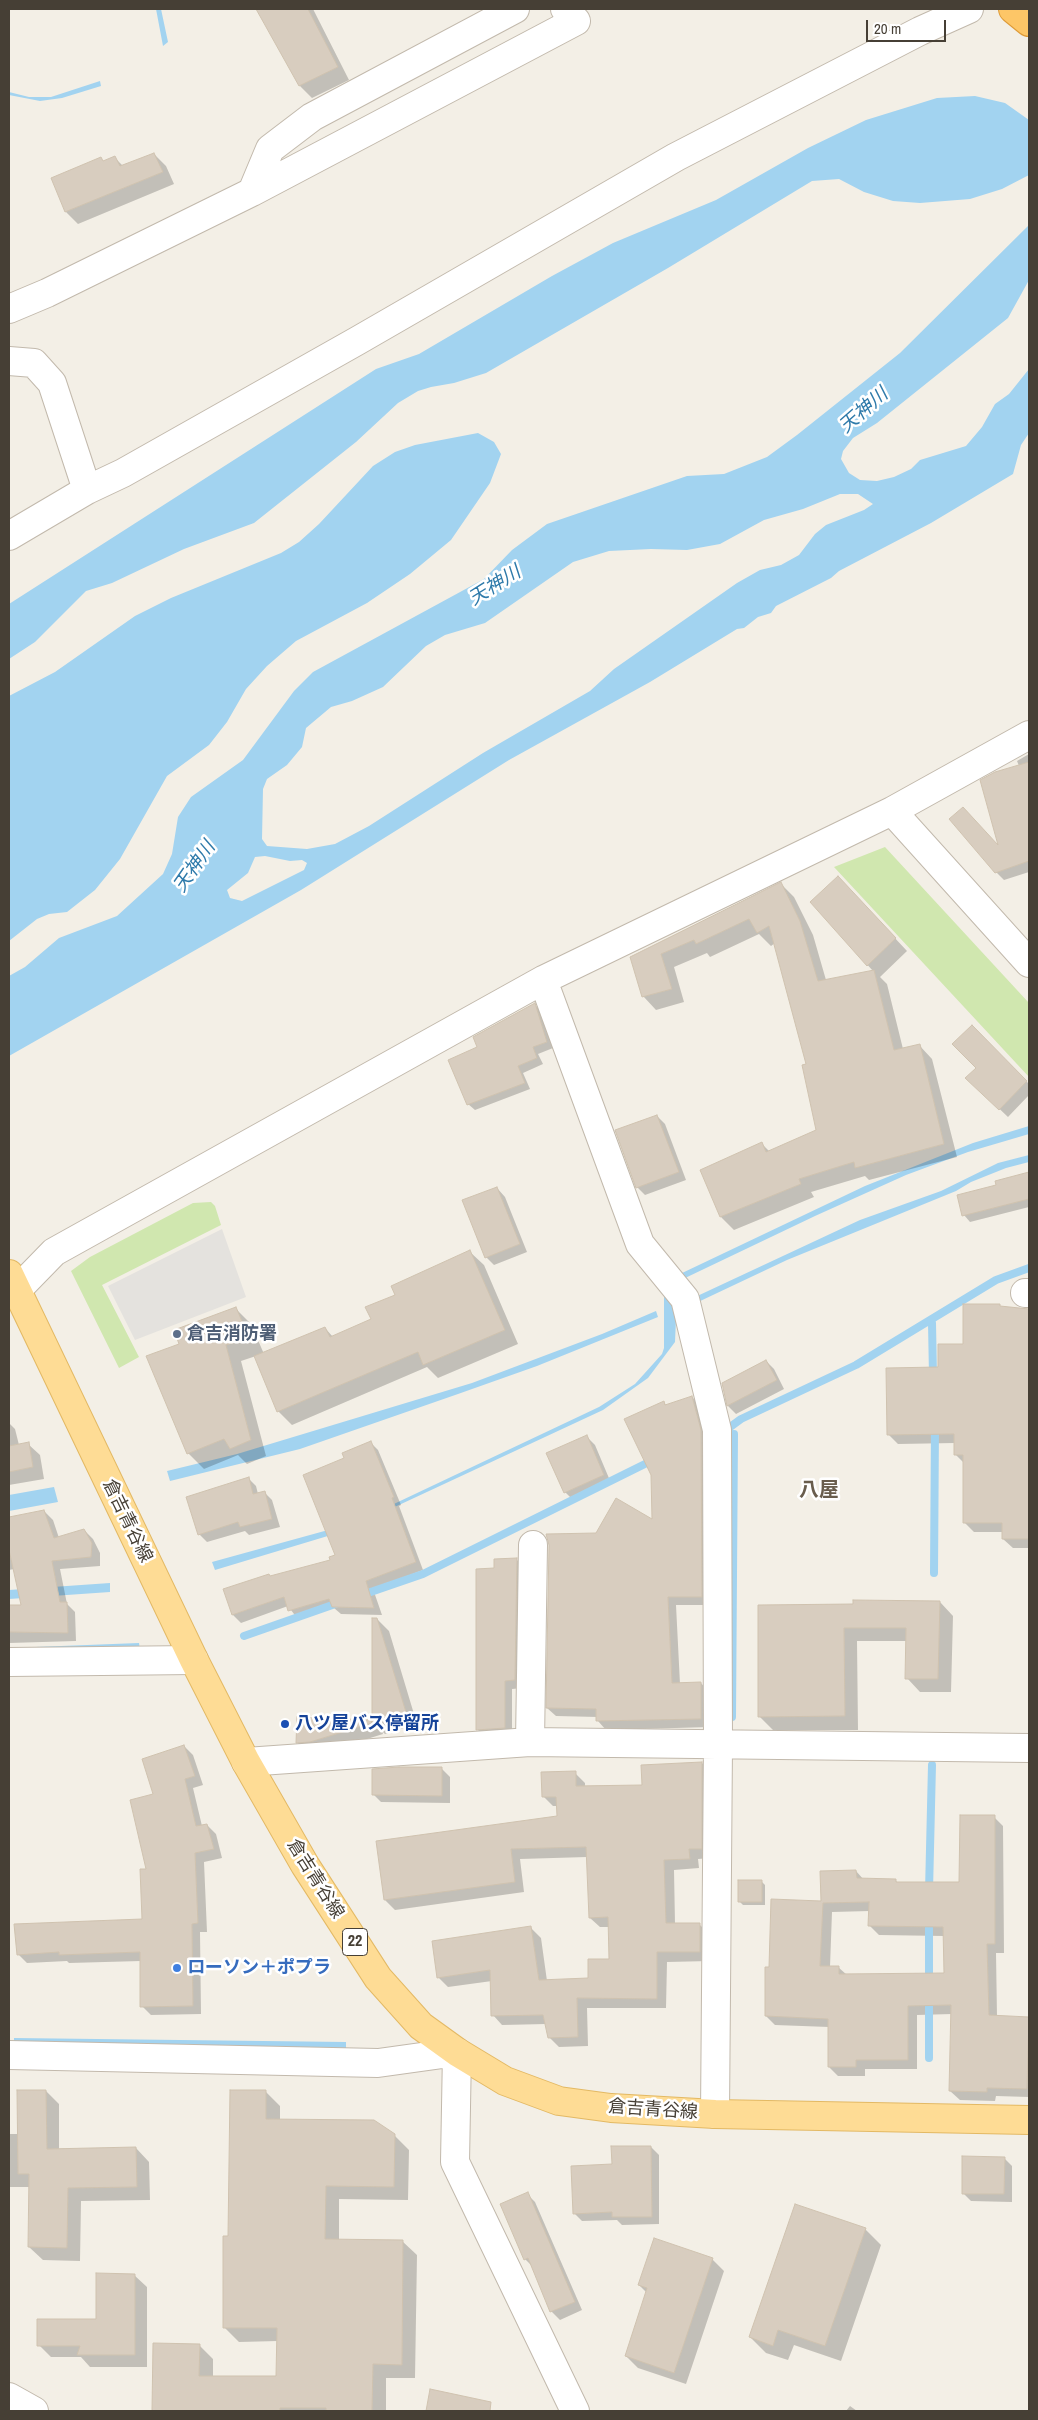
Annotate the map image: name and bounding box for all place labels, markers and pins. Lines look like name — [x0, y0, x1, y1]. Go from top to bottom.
place label: 倉吉消防署 — [187, 1323, 277, 1345]
marker: 倉吉消防署 — [171, 1328, 183, 1340]
place label: 八ツ屋バス停留所 — [295, 1713, 439, 1735]
marker: 八ツ屋バス停留所 — [279, 1718, 291, 1730]
place label: ローソン＋ポプラ — [187, 1957, 331, 1979]
marker: ローソン＋ポプラ — [171, 1962, 183, 1974]

